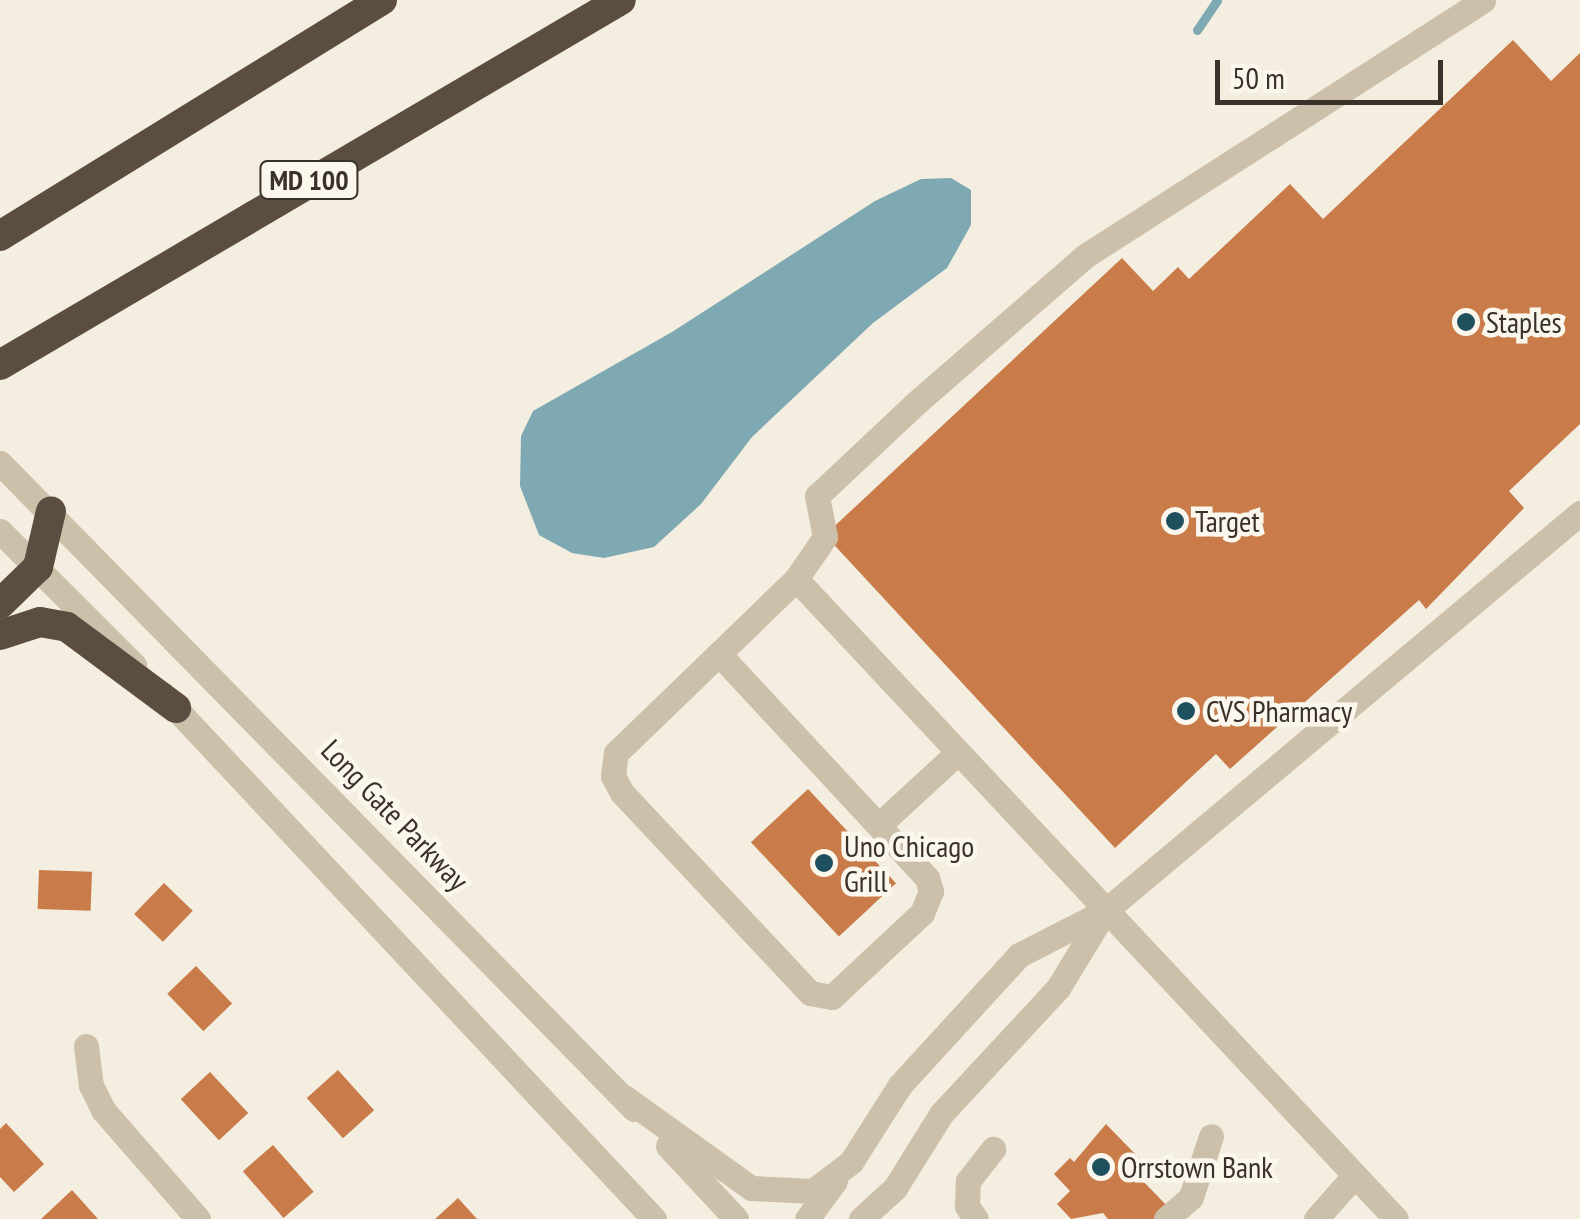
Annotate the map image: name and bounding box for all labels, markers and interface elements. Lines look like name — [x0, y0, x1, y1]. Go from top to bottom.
scale bar — [1220, 40, 1448, 102]
text: 50 m — [1232, 58, 1285, 97]
road number: MD 100 — [259, 157, 359, 203]
place label: Staples — [1486, 304, 1562, 340]
marker: Staples — [1455, 311, 1477, 333]
place label: Target — [1195, 503, 1260, 539]
marker: Target — [1164, 510, 1186, 532]
place label: CVS Pharmacy — [1206, 693, 1352, 729]
marker: CVS Pharmacy — [1175, 700, 1197, 722]
street label: Long Gate Parkway — [314, 732, 476, 898]
place label: Uno Chicago Grill — [844, 828, 974, 898]
marker: Uno Chicago Grill — [813, 852, 835, 874]
place label: Orrstown Bank — [1121, 1149, 1273, 1185]
marker: Orrstown Bank — [1090, 1156, 1112, 1178]

